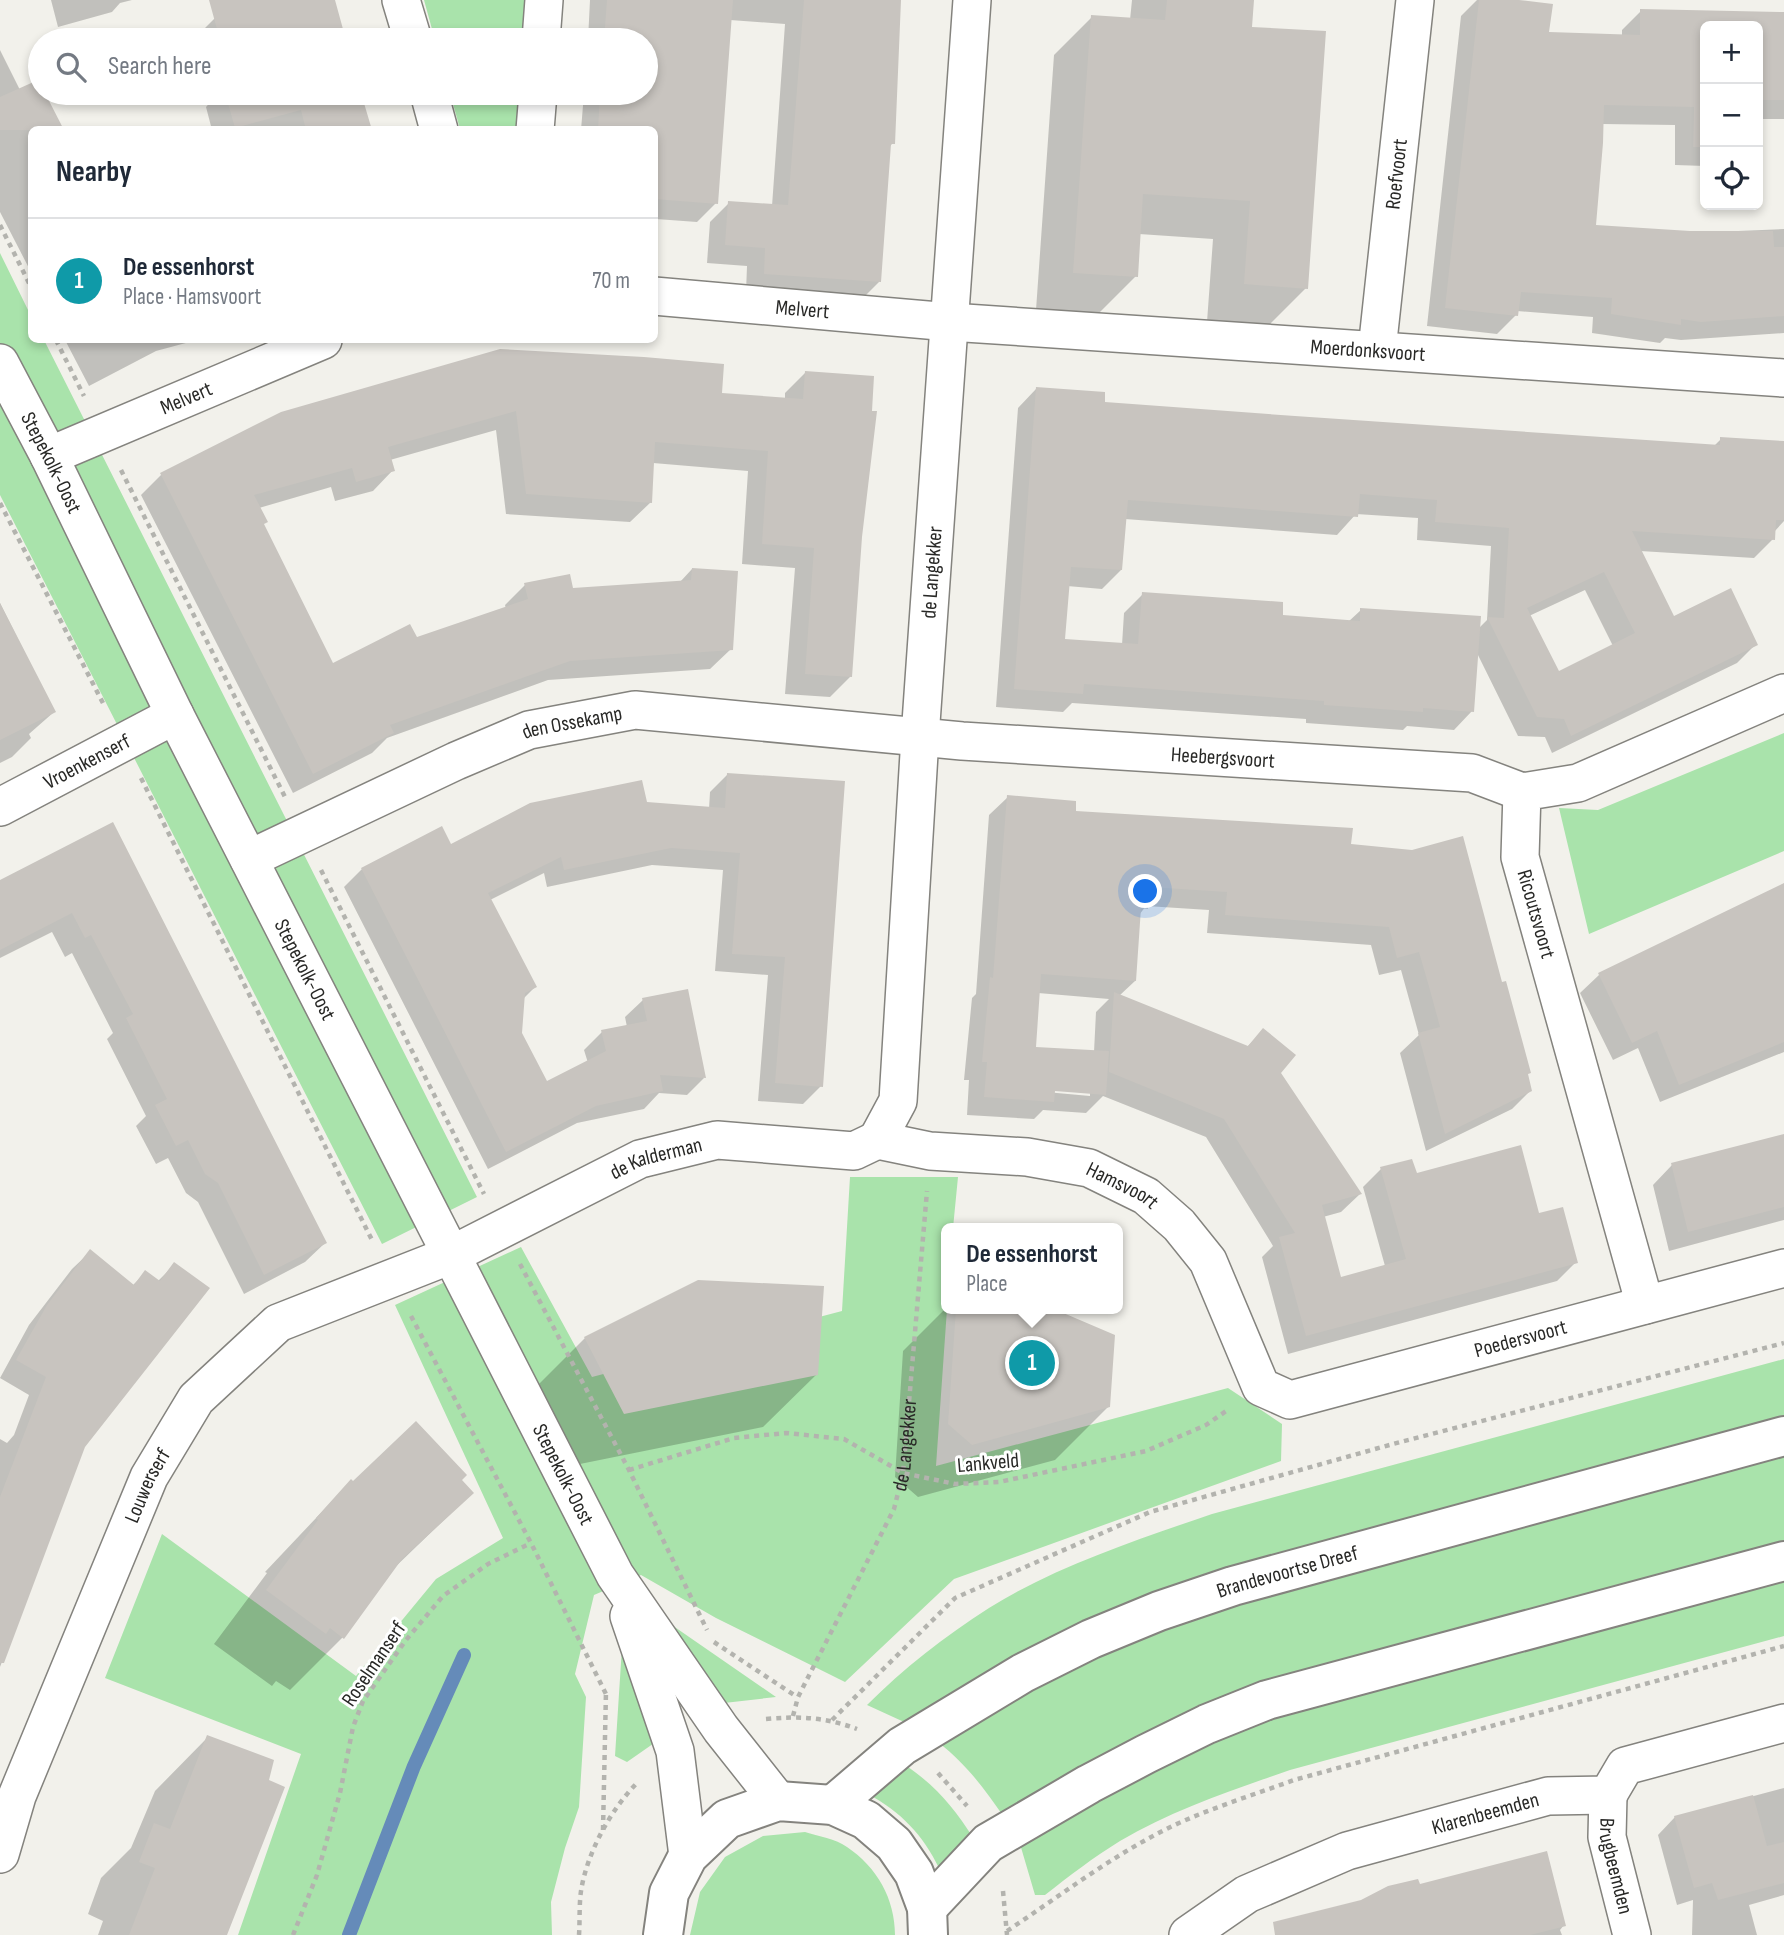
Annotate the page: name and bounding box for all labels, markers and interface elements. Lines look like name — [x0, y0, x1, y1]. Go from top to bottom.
map controls — [1700, 21, 1763, 210]
button: + — [1700, 21, 1763, 84]
search box — [28, 28, 658, 105]
icon: search — [52, 48, 90, 86]
text: Search here — [108, 51, 211, 82]
button: − — [1700, 84, 1763, 147]
street label: Roefvoort — [1380, 137, 1412, 211]
button: locate — [1700, 147, 1763, 210]
text: Nearby — [56, 154, 132, 190]
text: De essenhorst — [123, 252, 254, 283]
text: 1 — [74, 267, 84, 295]
text: 70 m — [592, 267, 630, 295]
text: Place · Hamsvoort — [123, 283, 261, 311]
street label: Melvert — [774, 294, 830, 324]
street label: Moerdonksvoort — [1310, 334, 1426, 366]
street label: Melvert — [156, 376, 216, 420]
street label: Stepekolk-Oost — [16, 408, 87, 517]
street label: de Langekker — [916, 525, 947, 619]
street label: den Ossekamp — [518, 700, 624, 744]
street label: Vroenkenserf — [39, 728, 135, 794]
street label: Heebergsvoort — [1170, 742, 1276, 773]
street label: Ricoutsvoort — [1511, 867, 1561, 961]
your location — [1128, 874, 1162, 908]
street label: Stepekolk-Oost — [269, 915, 341, 1024]
street label: de Kalderman — [606, 1132, 705, 1185]
street label: Hamsvoort — [1082, 1156, 1164, 1214]
popup — [941, 1223, 1123, 1314]
text: De essenhorst — [966, 1239, 1098, 1270]
text: Place — [966, 1270, 1007, 1298]
street label: Poedersvoort — [1472, 1314, 1569, 1363]
pin: 1 — [1009, 1337, 1055, 1389]
street label: de Langekker — [886, 1398, 922, 1494]
street label: Stepekolk-Oost — [527, 1420, 600, 1529]
street label: Louwerserf — [119, 1443, 176, 1526]
street label: Lankveld — [956, 1448, 1020, 1478]
street label: Brandevoortse Dreef — [1213, 1540, 1362, 1603]
street label: Roselmanserf — [337, 1616, 412, 1711]
street label: Klarenbeemden — [1429, 1787, 1542, 1840]
street label: Brugbeemden — [1594, 1818, 1639, 1917]

